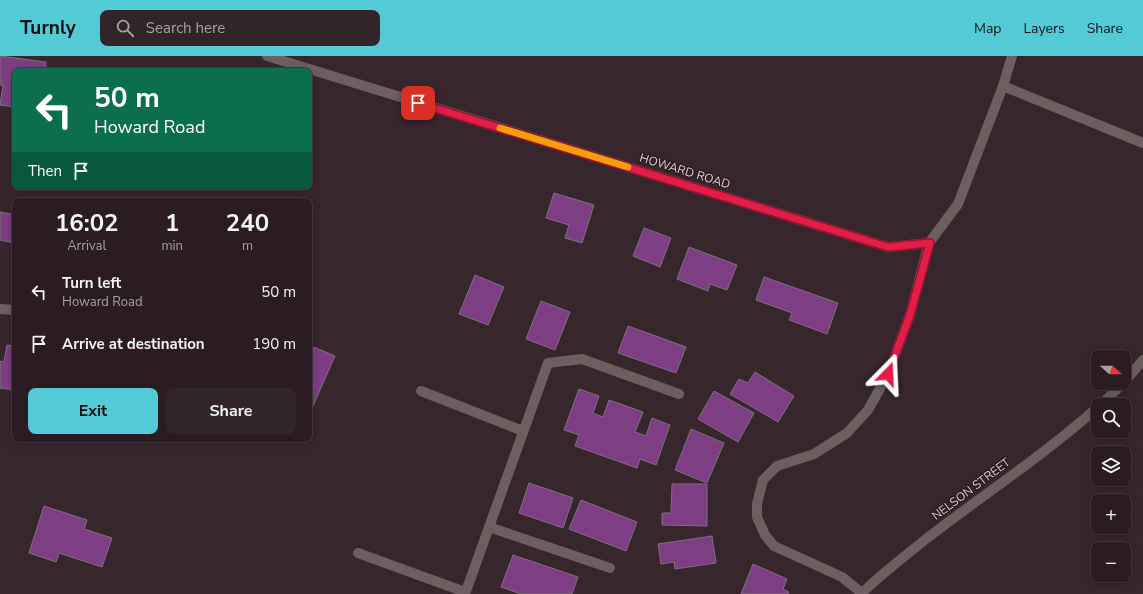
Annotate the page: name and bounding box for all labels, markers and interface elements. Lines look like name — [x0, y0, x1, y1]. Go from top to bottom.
search box — [100, 10, 380, 46]
text: Turnly — [20, 15, 76, 41]
icon: search — [114, 17, 136, 39]
text: Search here — [146, 18, 225, 38]
text: Map — [974, 19, 1001, 38]
text: Layers — [1023, 19, 1065, 38]
text: Share — [1087, 19, 1123, 38]
text: 50 m — [94, 79, 160, 117]
icon: left — [28, 84, 80, 136]
pin — [401, 86, 435, 120]
icon: arrive — [407, 92, 429, 114]
text: Howard Road — [94, 115, 205, 139]
street label: HOWARD ROAD — [638, 150, 732, 192]
icon: arrive — [70, 160, 92, 182]
text: Then — [28, 161, 62, 181]
text: 16:02 — [55, 207, 118, 239]
text: 1 — [165, 207, 179, 239]
text: 240 — [226, 207, 269, 239]
text: Arrival — [67, 237, 106, 255]
text: min — [161, 237, 183, 255]
text: m — [242, 237, 253, 255]
text: Turn left — [62, 273, 121, 293]
icon: left — [28, 281, 50, 303]
text: 50 m — [261, 282, 296, 302]
text: Howard Road — [62, 293, 142, 311]
icon: arrive — [28, 333, 50, 355]
text: Arrive at destination — [62, 334, 205, 354]
text: 190 m — [252, 334, 296, 354]
north arrow — [1091, 350, 1131, 390]
map controls — [1091, 350, 1131, 582]
position arrow — [867, 353, 909, 395]
button: Exit — [28, 388, 158, 434]
button: Share — [166, 388, 296, 434]
button: search — [1091, 398, 1131, 438]
button: layers — [1091, 446, 1131, 486]
street label: NELSON STREET — [929, 454, 1014, 524]
button: + — [1091, 494, 1131, 534]
button: − — [1091, 542, 1131, 582]

